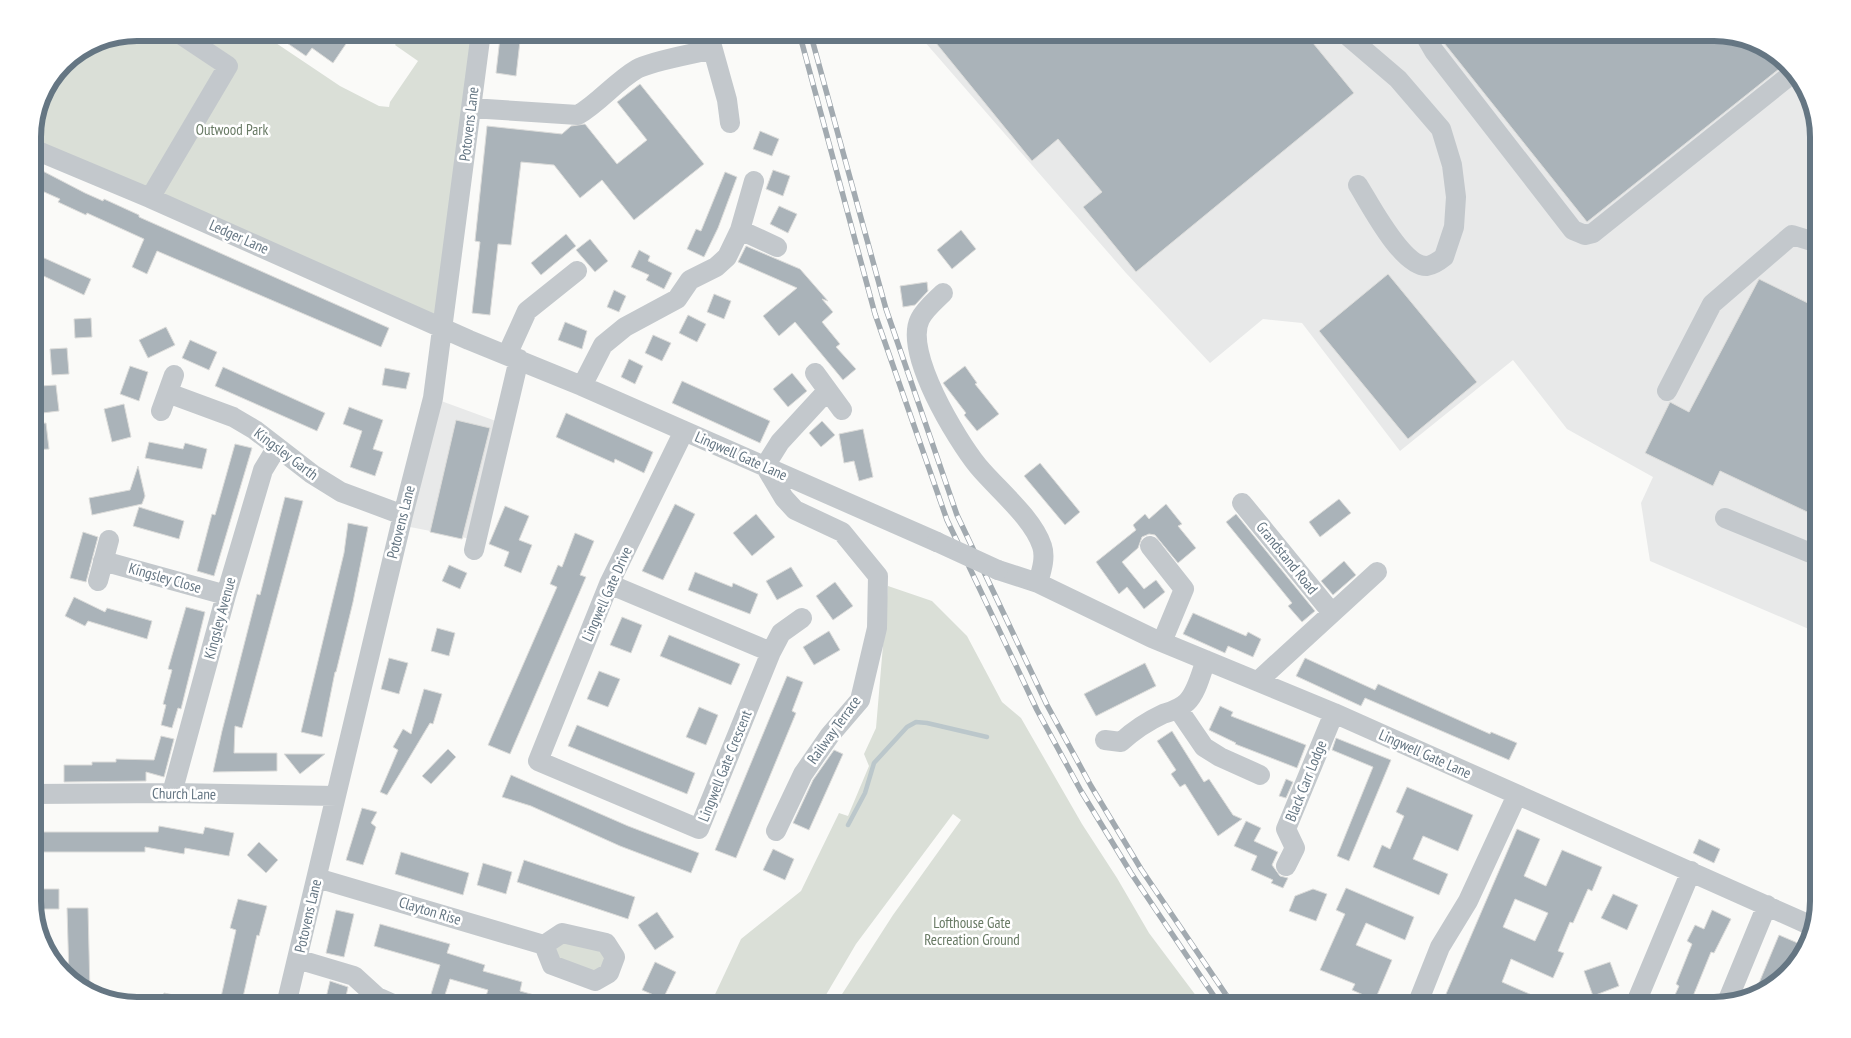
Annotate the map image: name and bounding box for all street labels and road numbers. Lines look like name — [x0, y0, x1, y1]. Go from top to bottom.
street label: Potovens Lane — [455, 86, 482, 162]
street label: Ledger Lane — [207, 215, 272, 258]
street label: Kingsley Garth — [251, 423, 322, 484]
street label: Lingwell Gate Lane — [692, 427, 790, 484]
street label: Potovens Lane — [382, 483, 419, 560]
street label: Grandstand Road — [1252, 518, 1322, 598]
street label: Lingwell Gate Drive — [577, 543, 636, 644]
street label: Kingsley Close — [127, 558, 204, 597]
street label: Kingsley Avenue — [199, 575, 240, 661]
street label: Railway Terrace — [802, 692, 865, 768]
street label: Lingwell Gate Crescent — [694, 707, 756, 824]
street label: Lingwell Gate Lane — [1376, 725, 1474, 782]
street label: Black Carr Lodge — [1281, 737, 1330, 824]
street label: Church Lane — [152, 783, 216, 804]
street label: Potovens Lane — [290, 877, 325, 954]
street label: Clayton Rise — [397, 892, 464, 929]

